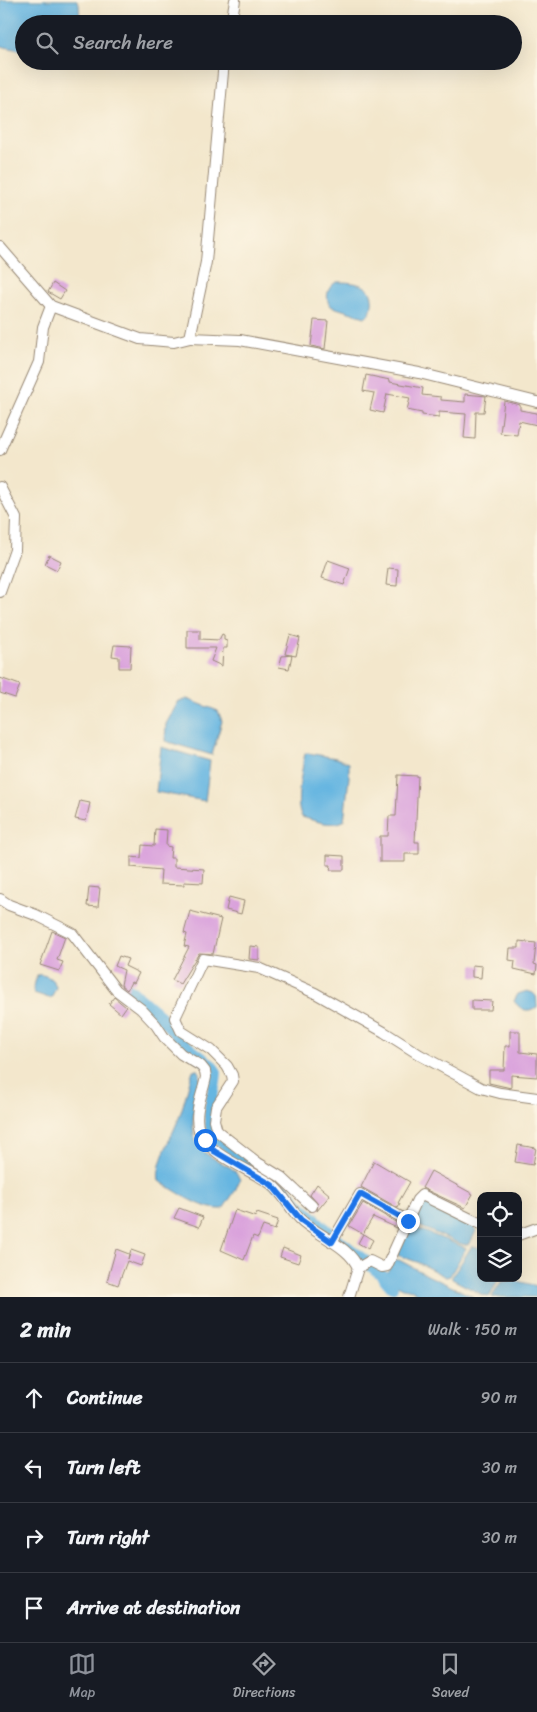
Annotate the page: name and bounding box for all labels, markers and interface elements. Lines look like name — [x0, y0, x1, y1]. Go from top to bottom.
search box — [15, 15, 522, 70]
text: Search here — [73, 26, 173, 59]
icon: search — [33, 29, 61, 57]
route start — [194, 1129, 217, 1152]
map controls — [477, 1192, 522, 1282]
button: locate — [477, 1192, 522, 1237]
route end — [397, 1210, 420, 1233]
button: layers — [477, 1237, 522, 1282]
text: 2 min — [20, 1311, 71, 1349]
text: Walk · 150 m — [428, 1315, 517, 1344]
text: Continue — [67, 1381, 143, 1414]
text: 90 m — [481, 1383, 517, 1412]
icon: ahead — [20, 1384, 48, 1412]
text: Turn left — [67, 1451, 140, 1484]
text: 30 m — [482, 1453, 517, 1482]
icon: left — [20, 1454, 48, 1482]
text: Turn right — [67, 1521, 149, 1554]
text: 30 m — [482, 1523, 517, 1552]
icon: right — [20, 1524, 48, 1552]
text: Arrive at destination — [67, 1591, 240, 1624]
icon: arrive — [20, 1594, 48, 1622]
tab: Map — [68, 1650, 96, 1705]
tab: Directions — [233, 1650, 295, 1705]
tab: Saved — [432, 1650, 469, 1705]

